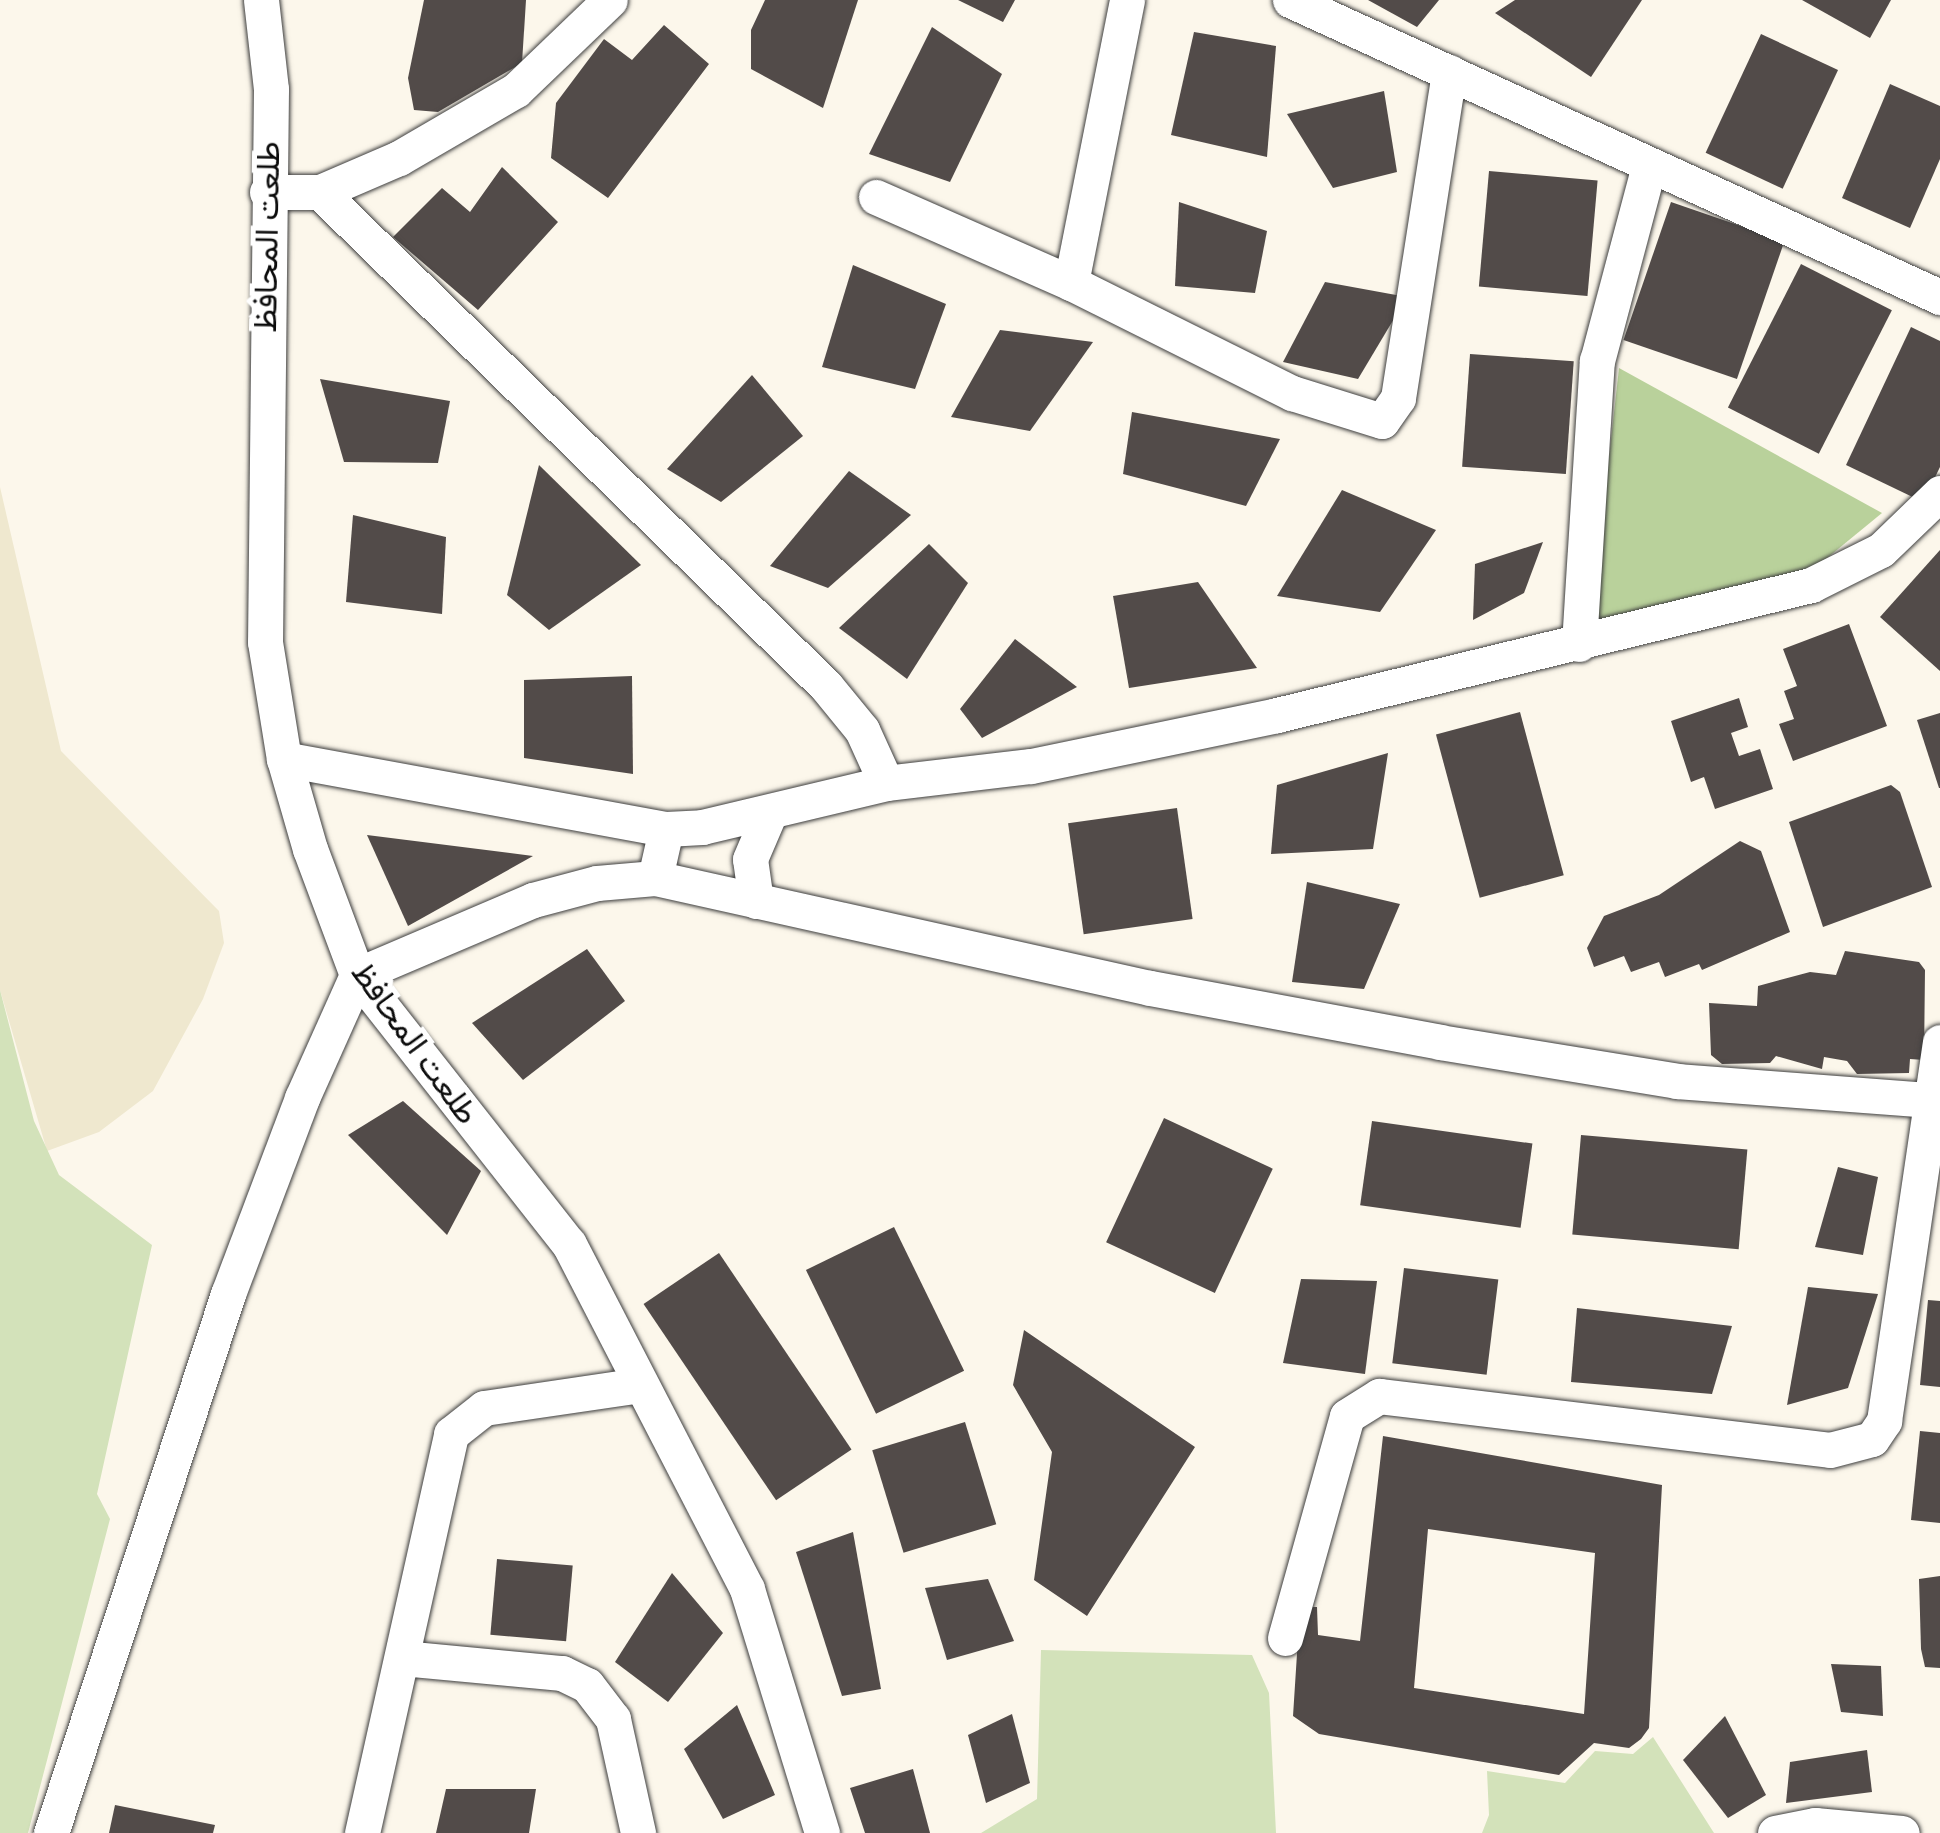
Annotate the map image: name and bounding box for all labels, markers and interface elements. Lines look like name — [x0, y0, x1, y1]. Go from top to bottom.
street label: طلعت المحافظ — [246, 141, 288, 333]
street label: طلعت المحافظ — [343, 954, 487, 1132]

